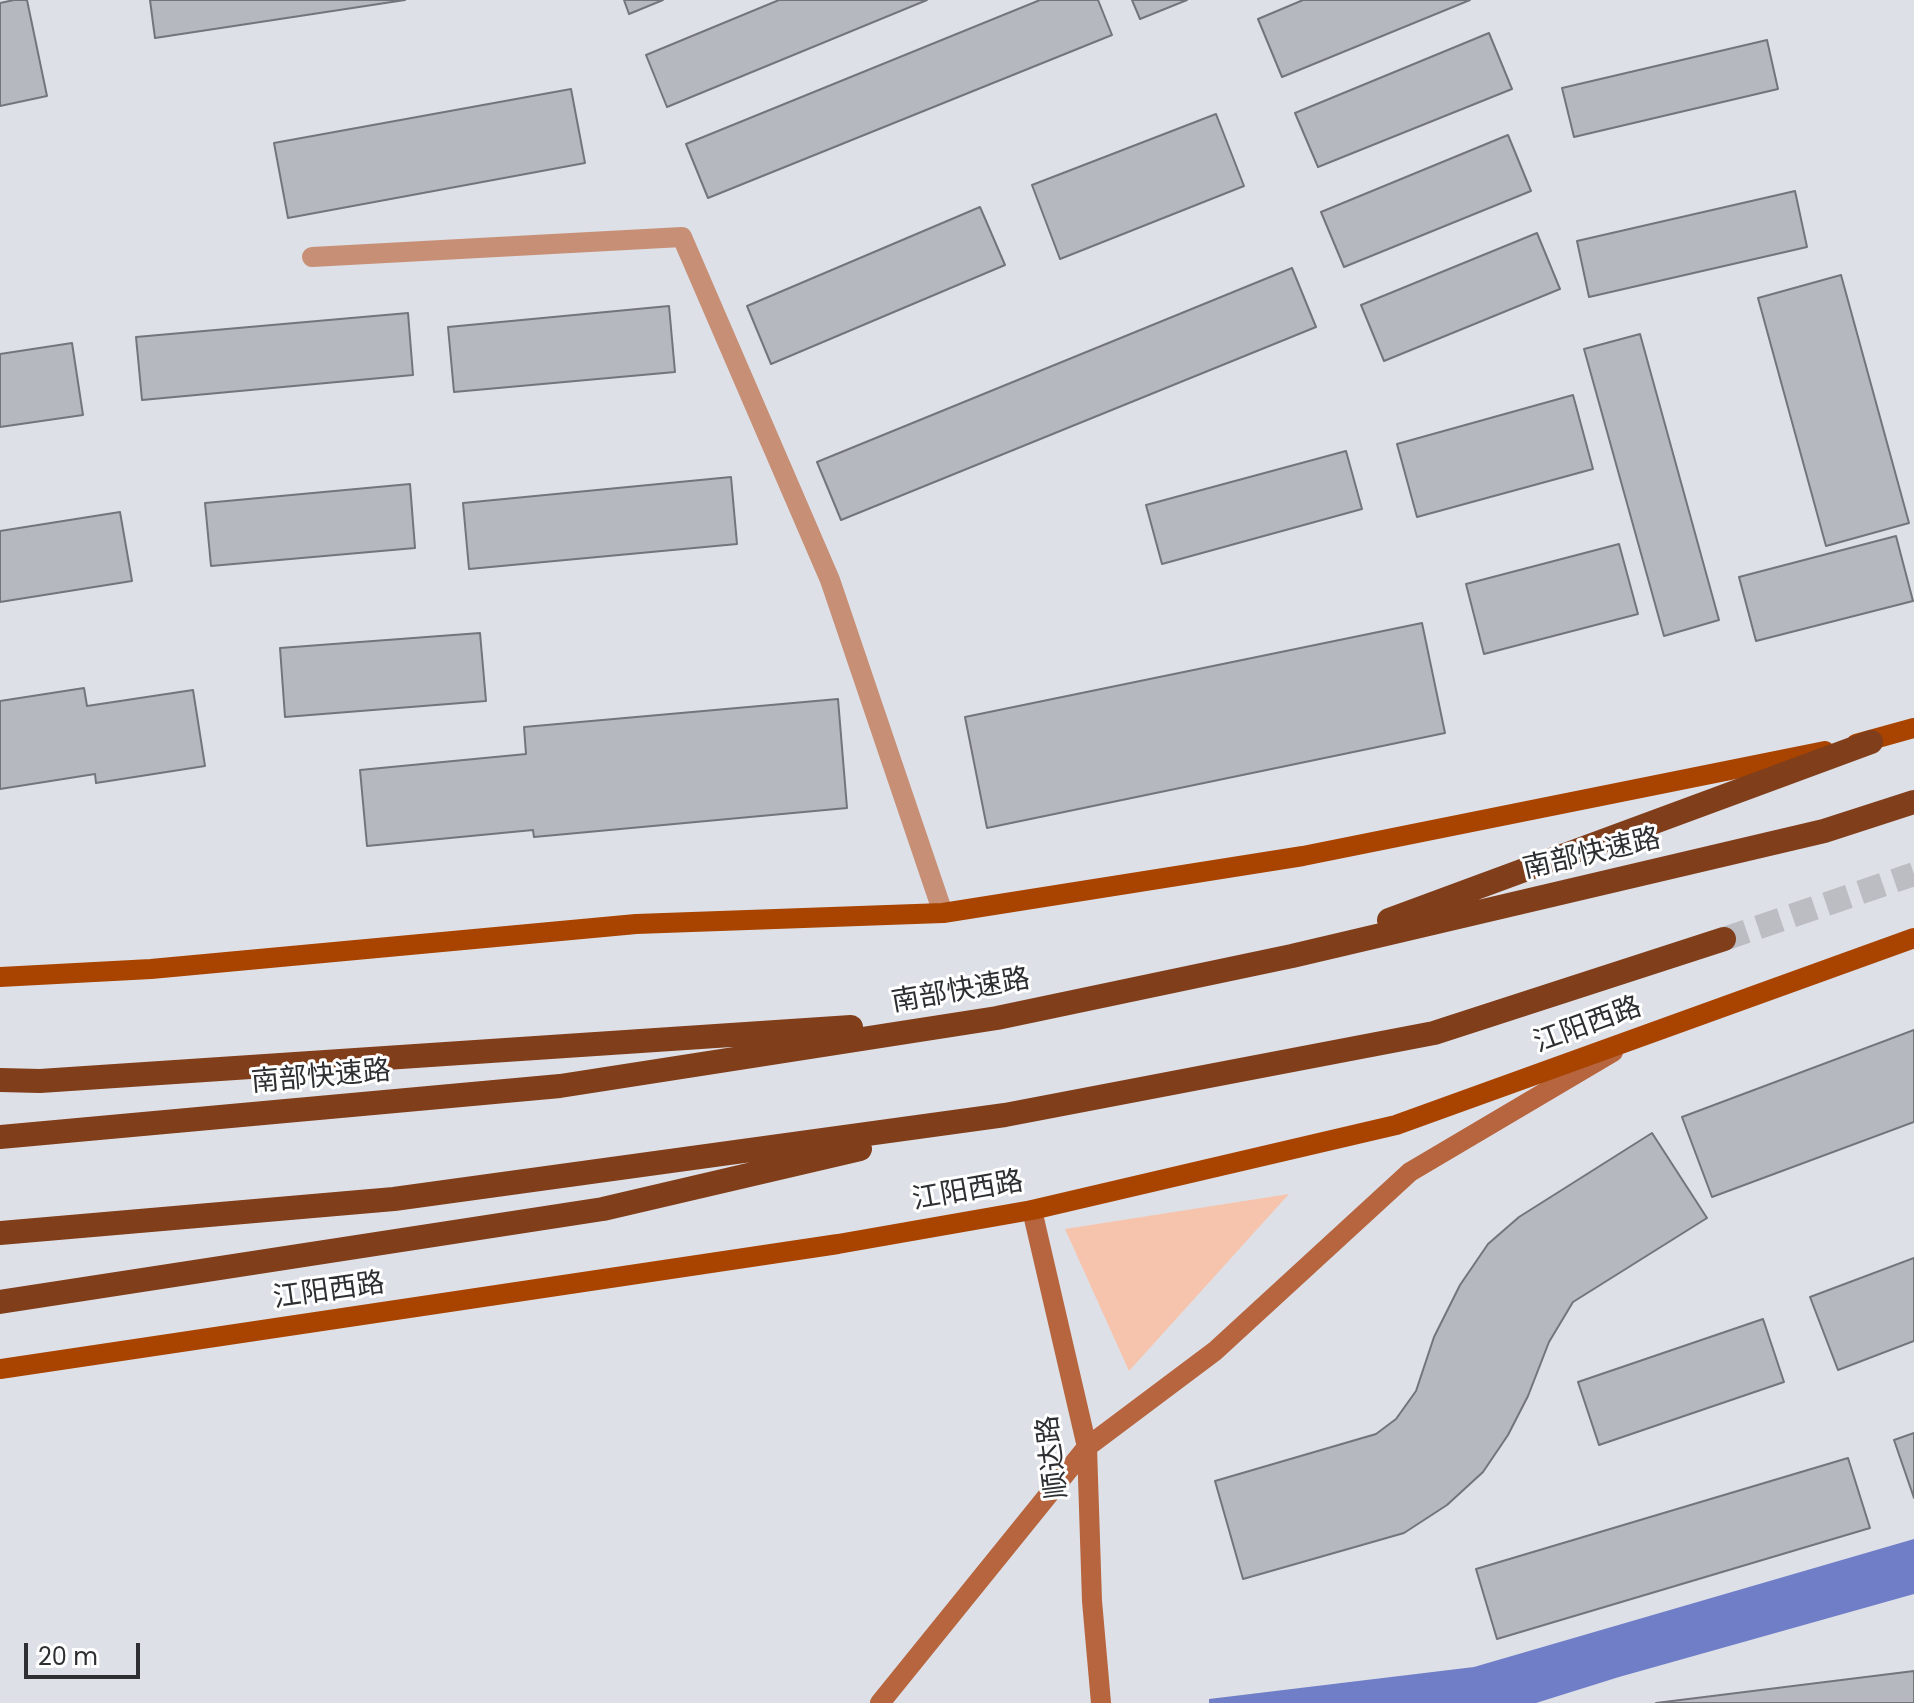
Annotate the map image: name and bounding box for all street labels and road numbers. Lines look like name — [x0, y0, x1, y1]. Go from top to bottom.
street label: 南部快速路 — [1520, 823, 1664, 887]
street label: 南部快速路 — [889, 963, 1033, 1021]
street label: 江阳西路 — [1530, 991, 1646, 1061]
street label: 南部快速路 — [250, 1055, 392, 1101]
street label: 江阳西路 — [910, 1166, 1026, 1218]
street label: 江阳西路 — [271, 1268, 387, 1316]
street label: 顺达路 — [1032, 1413, 1076, 1501]

